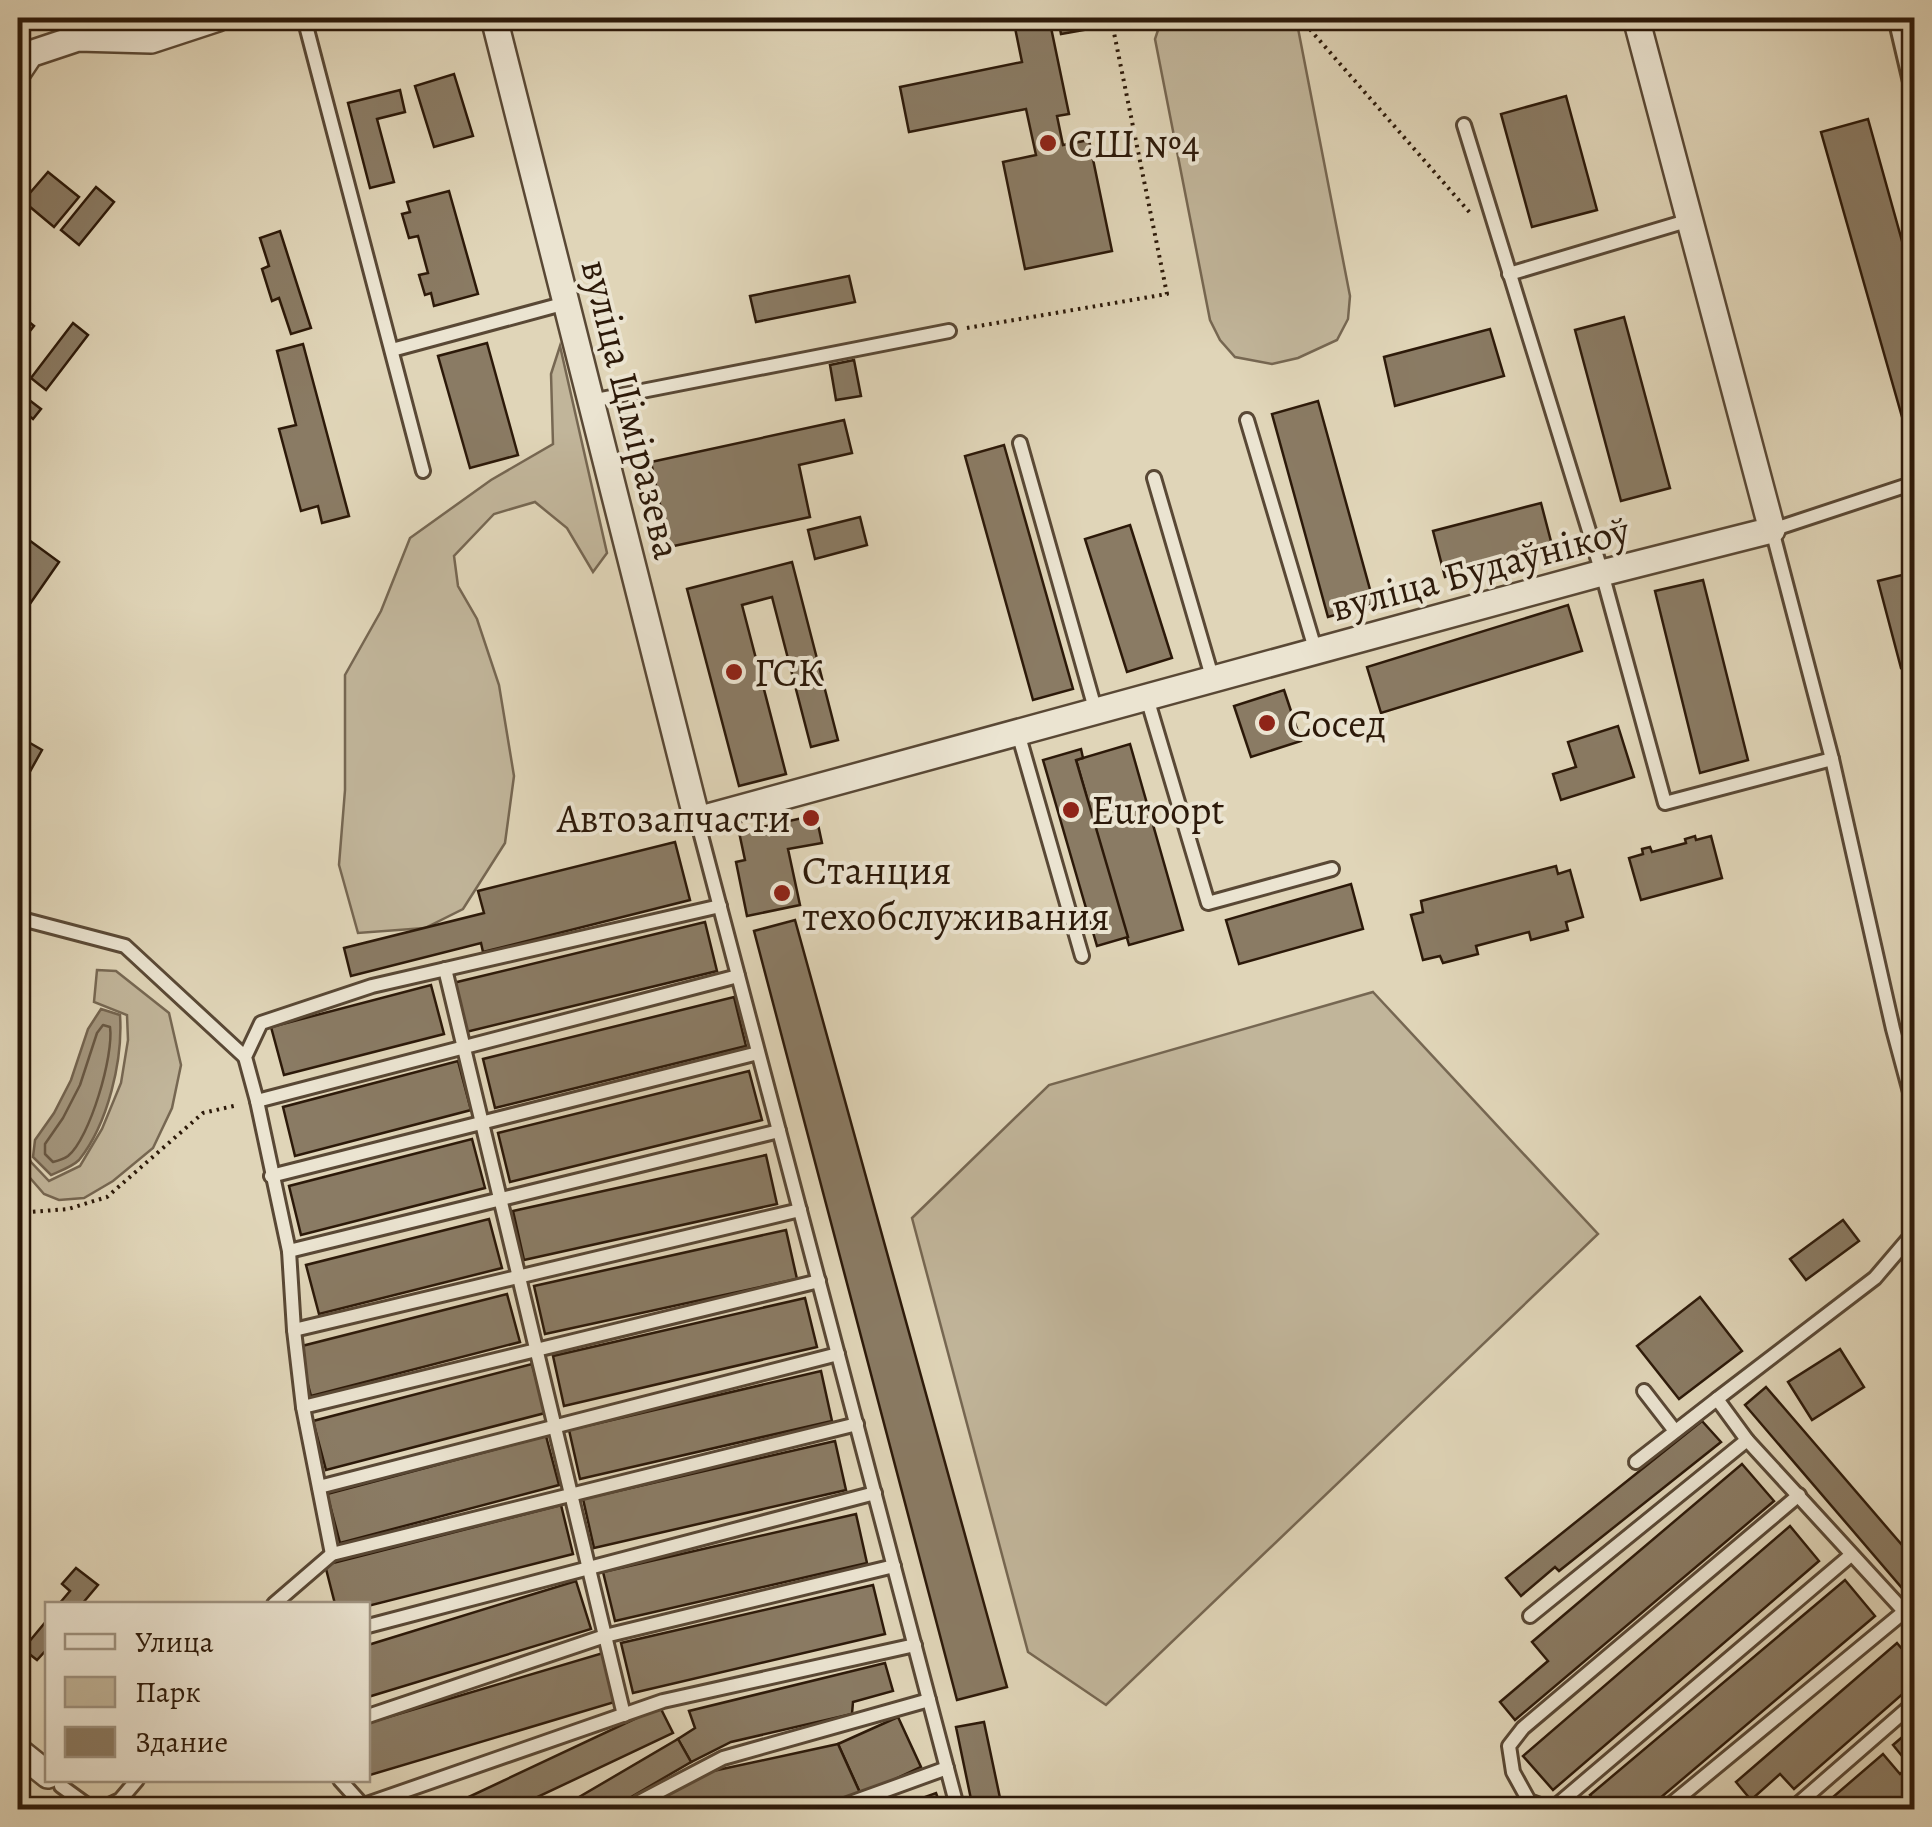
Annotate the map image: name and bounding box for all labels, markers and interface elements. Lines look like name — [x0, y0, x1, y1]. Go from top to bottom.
place label: СШ №4 — [1068, 116, 1200, 171]
marker: СШ №4 — [1037, 132, 1059, 154]
street label: вуліца Ціміразева — [568, 254, 695, 565]
street label: вуліца Будаўнікоў — [1325, 502, 1636, 635]
place label: ГСК — [754, 645, 824, 700]
marker: ГСК — [723, 661, 745, 683]
place label: Сосед — [1287, 696, 1386, 751]
marker: Сосед — [1256, 712, 1278, 734]
place label: Euroopt — [1091, 783, 1225, 838]
place label: Автозапчасти — [556, 791, 791, 846]
marker: Euroopt — [1060, 799, 1082, 821]
marker: Автозапчасти — [800, 807, 822, 829]
place label: Станция техобслуживания — [802, 843, 1110, 944]
marker: Станция техобслуживания — [771, 882, 793, 904]
legend — [45, 1602, 370, 1782]
text: Улица — [135, 1622, 214, 1662]
text: Парк — [135, 1672, 201, 1712]
text: Здание — [135, 1722, 228, 1762]

